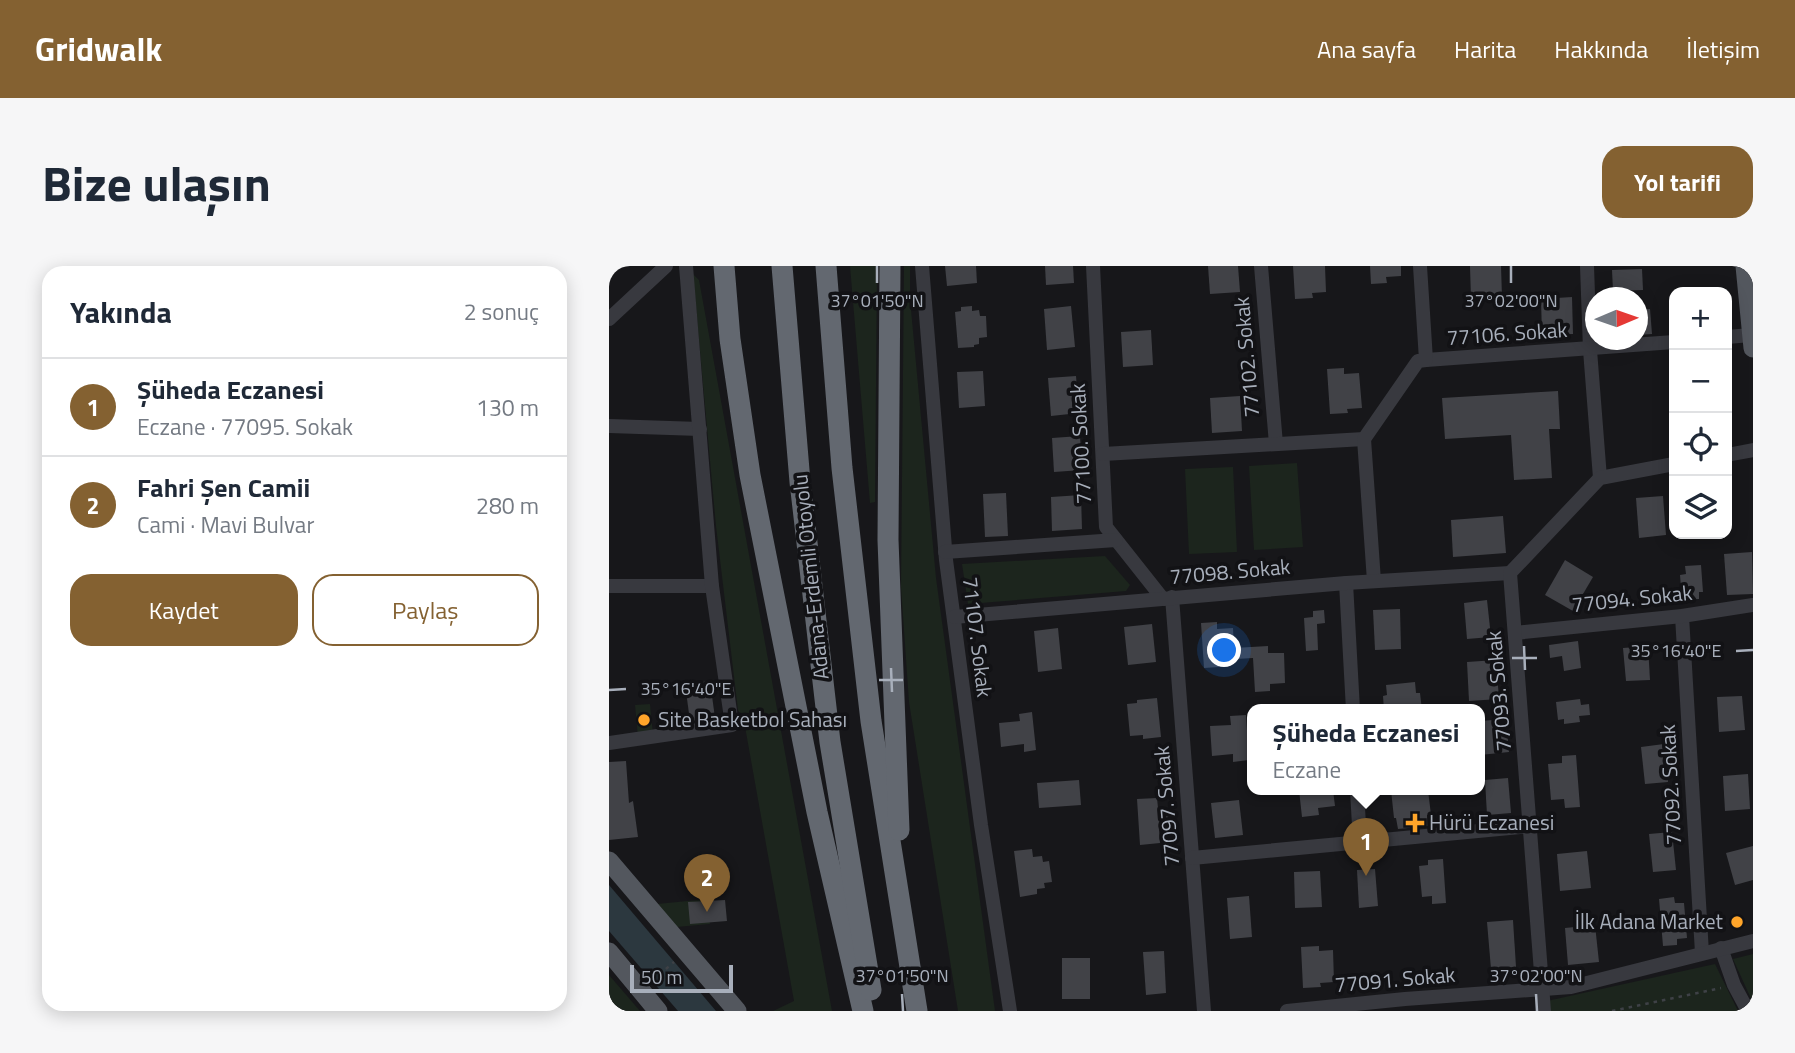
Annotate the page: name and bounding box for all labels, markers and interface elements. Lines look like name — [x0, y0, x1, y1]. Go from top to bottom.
text: Gridwalk — [35, 24, 162, 74]
text: Ana sayfa — [1317, 31, 1416, 67]
text: Harita — [1454, 31, 1516, 67]
text: Hakkında — [1554, 31, 1648, 67]
text: İletişim — [1686, 31, 1760, 67]
text: Bize ulaşın — [42, 145, 271, 220]
button: Yol tarifi — [1602, 146, 1753, 218]
text: 37°01'50"N — [830, 287, 924, 314]
text: 37°02'00"N — [1464, 287, 1558, 314]
north arrow — [1585, 287, 1648, 350]
map controls — [1669, 287, 1732, 539]
button: + — [1669, 287, 1732, 350]
text: Yakında — [70, 289, 172, 335]
text: 2 sonuç — [464, 294, 539, 329]
street label: 77102. Sokak — [1225, 295, 1267, 419]
street label: 77106. Sokak — [1445, 313, 1568, 353]
button: − — [1669, 350, 1732, 413]
text: Şüheda Eczanesi — [137, 370, 324, 409]
street label: 77100. Sokak — [1061, 383, 1099, 505]
text: 1 — [87, 390, 99, 425]
text: 130 m — [476, 390, 539, 425]
text: Eczane · 77095. Sokak — [137, 409, 353, 444]
button: locate — [1669, 413, 1732, 476]
text: Fahri Şen Camii — [137, 468, 310, 507]
street label: Adana-Erdemli Otoyolu — [783, 473, 837, 681]
button: layers — [1669, 476, 1732, 539]
text: 2 — [87, 488, 99, 523]
text: 280 m — [476, 488, 539, 523]
text: Cami · Mavi Bulvar — [137, 507, 314, 542]
street label: 77098. Sokak — [1168, 550, 1292, 592]
button: Kaydet — [70, 574, 298, 646]
button: Paylaş — [312, 574, 539, 646]
street label: 71107. Sokak — [955, 575, 1001, 699]
street label: 77094. Sokak — [1570, 576, 1694, 620]
street label: 77093. Sokak — [1477, 629, 1519, 753]
your location — [1207, 633, 1241, 667]
text: 35°16'40"E — [1631, 637, 1722, 664]
text: 35°16'40"E — [641, 675, 732, 702]
place label: Site Basketbol Sahası — [658, 703, 847, 735]
popup — [1247, 704, 1485, 795]
marker: Site Basketbol Sahası — [636, 712, 652, 728]
text: Şüheda Eczanesi — [1273, 713, 1460, 752]
street label: 77092. Sokak — [1651, 724, 1689, 846]
street label: 77097. Sokak — [1145, 744, 1187, 868]
text: Eczane — [1273, 752, 1341, 787]
place label: Hürü Eczanesi — [1429, 806, 1554, 838]
marker: Hürü Eczanesi — [1407, 815, 1423, 831]
pin: 1 — [1343, 818, 1389, 876]
pin: 2 — [684, 854, 730, 912]
place label: İlk Adana Market — [1575, 905, 1724, 937]
marker: İlk Adana Market — [1729, 914, 1745, 930]
street label: 77091. Sokak — [1333, 958, 1457, 1000]
scale bar — [630, 962, 733, 994]
text: 50 m — [641, 962, 682, 991]
text: 37°01'50"N — [855, 962, 949, 989]
text: 37°02'00"N — [1489, 962, 1583, 989]

